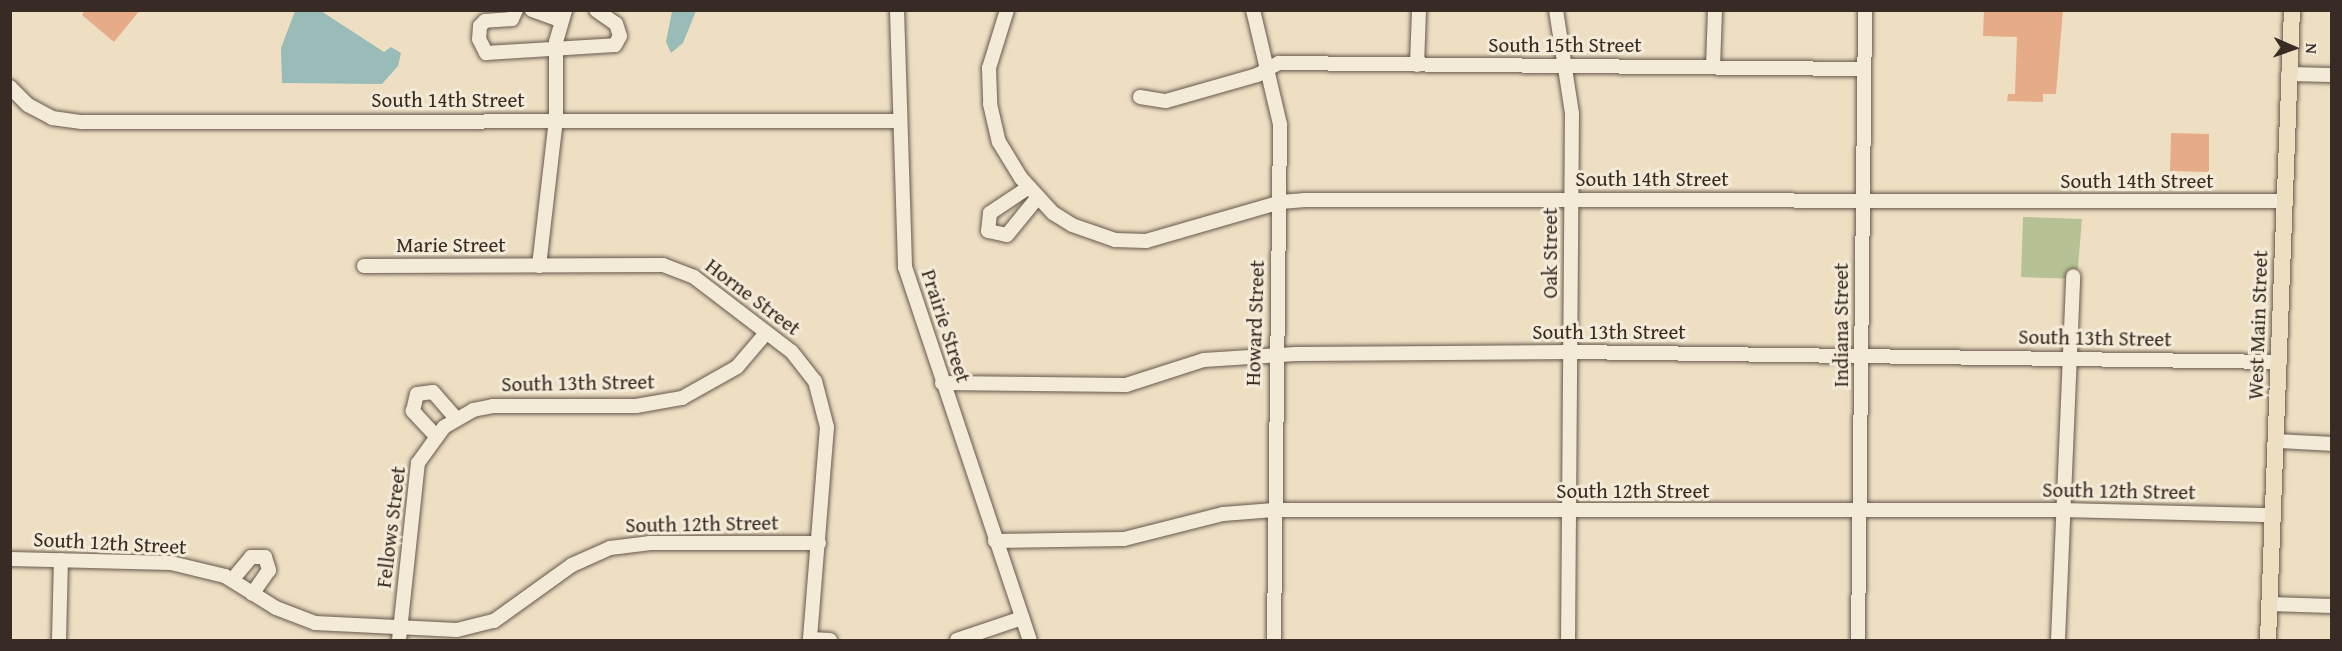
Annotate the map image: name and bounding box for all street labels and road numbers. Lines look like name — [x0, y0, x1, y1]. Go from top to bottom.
street label: South 15th Street — [1488, 32, 1642, 58]
street label: South 14th Street — [371, 87, 525, 113]
street label: South 14th Street — [1575, 166, 1729, 192]
street label: South 14th Street — [2060, 168, 2214, 194]
street label: Oak Street — [1537, 207, 1563, 299]
street label: Marie Street — [396, 232, 506, 258]
street label: West Main Street — [2243, 250, 2273, 400]
street label: Horne Street — [700, 253, 806, 341]
street label: Howard Street — [1240, 259, 1270, 387]
street label: Indiana Street — [1828, 263, 1854, 387]
street label: Prairie Street — [916, 266, 976, 386]
street label: South 13th Street — [1532, 319, 1686, 345]
street label: South 13th Street — [2018, 324, 2172, 352]
street label: South 13th Street — [501, 369, 655, 397]
street label: Fellows Street — [371, 465, 411, 589]
street label: South 12th Street — [2042, 477, 2196, 505]
street label: South 12th Street — [1556, 478, 1710, 504]
street label: South 12th Street — [625, 510, 779, 538]
street label: South 12th Street — [33, 526, 187, 560]

